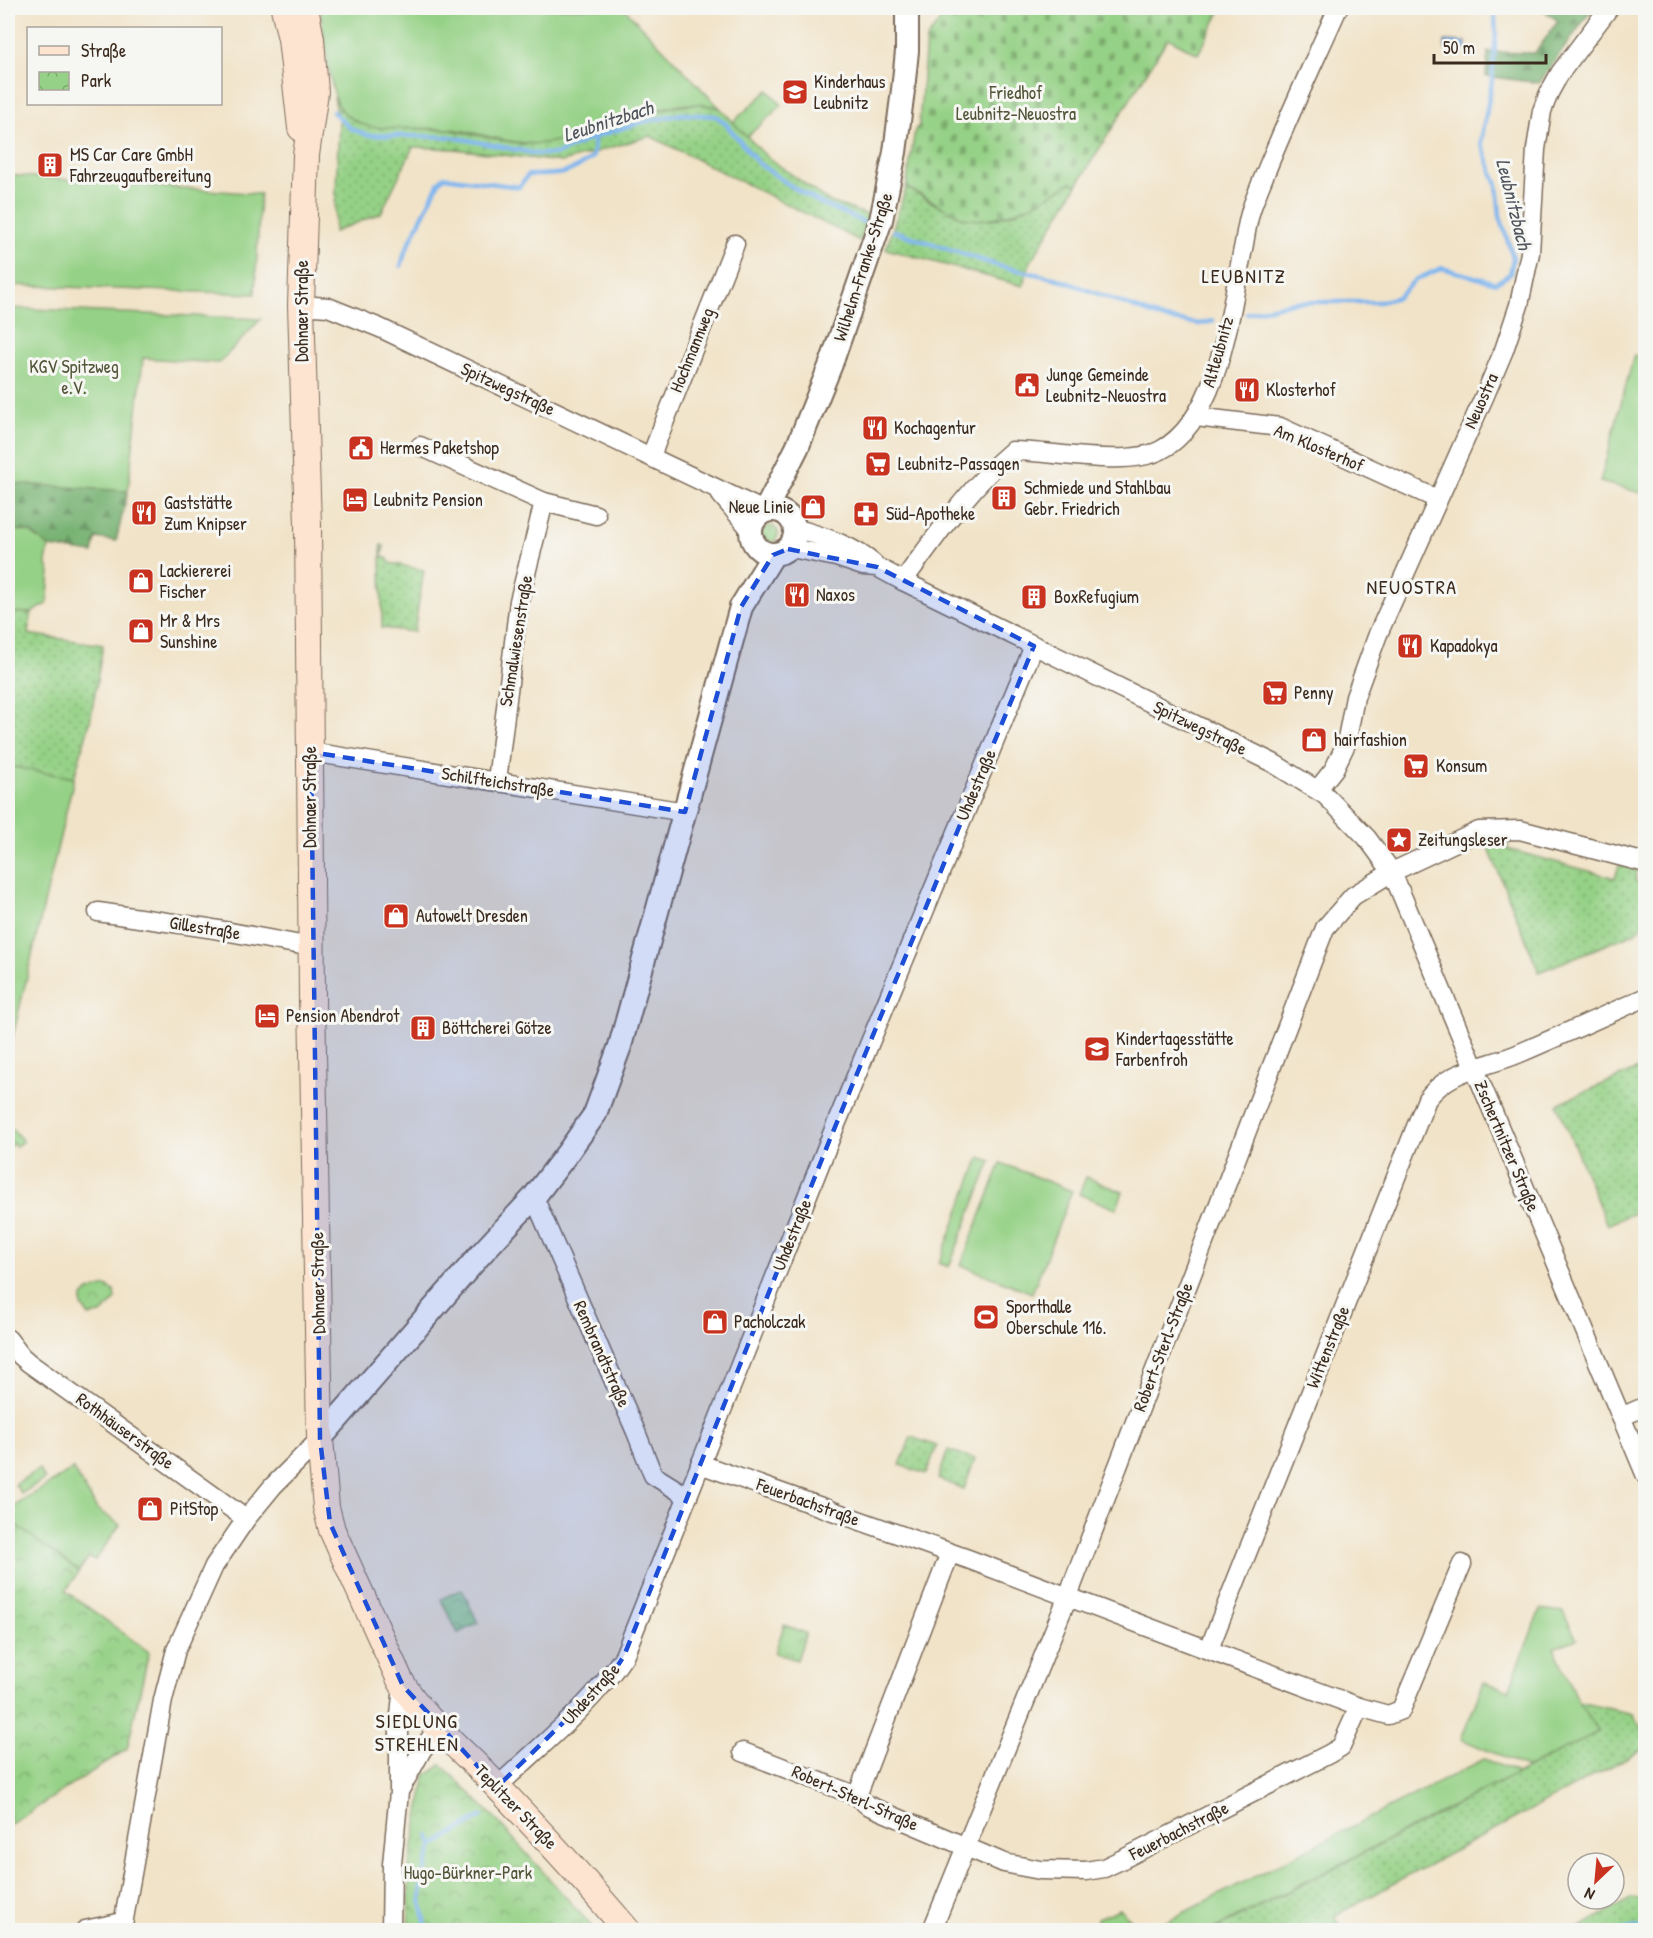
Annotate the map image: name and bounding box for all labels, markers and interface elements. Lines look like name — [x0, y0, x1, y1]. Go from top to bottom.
legend — [27, 27, 222, 105]
scale bar — [1434, 27, 1546, 65]
text: 50 m — [1443, 35, 1475, 60]
text: Straße — [81, 38, 126, 63]
text: Park — [81, 68, 112, 93]
place label: Kinderhaus Leubnitz — [814, 69, 886, 115]
school or university icon: Kinderhaus Leubnitz — [780, 77, 810, 107]
park label: Friedhof Leubnitz-Neuostra — [956, 80, 1076, 126]
water label: Leubnitzbach — [560, 93, 658, 148]
place label: MS Car Care GmbH Fahrzeugaufbereitung — [69, 142, 211, 188]
building icon: MS Car Care GmbH Fahrzeugaufbereitung — [35, 150, 65, 180]
water label: Leubnitzbach — [1490, 156, 1539, 254]
street label: Wilhelm-Franke-Straße — [827, 189, 898, 344]
street label: Dohnaer Straße — [289, 260, 314, 362]
district label: LEUBNITZ — [1202, 262, 1286, 289]
street label: Hochmannweg — [663, 304, 720, 396]
street label: Altleubnitz — [1196, 313, 1240, 390]
park label: KGV Spitzweg e.V. — [29, 354, 119, 400]
street label: Spitzwegstraße — [457, 356, 559, 421]
place label: Junge Gemeinde Leubnitz-Neuostra — [1046, 362, 1166, 408]
street label: Neuostra — [1457, 369, 1504, 433]
public building icon: Junge Gemeinde Leubnitz-Neuostra — [1012, 370, 1042, 400]
restaurant icon: Klosterhof — [1232, 375, 1262, 405]
place label: Klosterhof — [1266, 377, 1336, 402]
restaurant icon: Kochagentur — [860, 413, 890, 443]
place label: Kochagentur — [894, 415, 976, 440]
street label: Am Klosterhof — [1271, 417, 1368, 478]
public building icon: Hermes Paketshop — [346, 433, 376, 463]
place label: Hermes Paketshop — [380, 435, 499, 460]
supermarket icon: Leubnitz-Passagen — [863, 449, 893, 479]
place label: Leubnitz-Passagen — [898, 451, 1020, 476]
place label: Schmiede und Stahlbau Gebr. Friedrich — [1024, 475, 1171, 521]
building icon: Schmiede und Stahlbau Gebr. Friedrich — [989, 483, 1019, 513]
hotel icon: Leubnitz Pension — [340, 485, 370, 515]
place label: Leubnitz Pension — [374, 487, 483, 512]
place label: Gaststätte Zum Knipser — [164, 490, 247, 536]
shop icon: Neue Linie — [798, 492, 828, 522]
place label: Neue Linie — [729, 494, 794, 519]
restaurant icon: Gaststätte Zum Knipser — [129, 498, 159, 528]
pharmacy icon: Süd-Apotheke — [851, 499, 881, 529]
place label: Süd-Apotheke — [886, 501, 975, 526]
place label: Lackiererei Fischer — [159, 558, 232, 604]
shop icon: Lackiererei Fischer — [126, 566, 156, 596]
district label: NEUOSTRA — [1367, 573, 1457, 600]
street label: Schmalwiesenstraße — [493, 574, 538, 708]
restaurant icon: Naxos — [782, 580, 812, 610]
place label: Naxos — [816, 582, 855, 607]
building icon: BoxRefugium — [1019, 582, 1049, 612]
place label: BoxRefugium — [1054, 584, 1139, 609]
place label: Mr & Mrs Sunshine — [160, 608, 220, 654]
shop icon: Mr & Mrs Sunshine — [126, 616, 156, 646]
restaurant icon: Kapadokya — [1395, 631, 1425, 661]
place label: Kapadokya — [1430, 633, 1498, 658]
supermarket icon: Penny — [1260, 678, 1290, 708]
place label: Penny — [1294, 680, 1334, 705]
street label: Spitzwegstraße — [1149, 694, 1251, 761]
shop icon: hairfashion — [1299, 725, 1329, 755]
place label: hairfashion — [1334, 727, 1407, 752]
street label: Uhdestraße — [949, 745, 1002, 824]
street label: Dohnaer Straße — [297, 746, 322, 848]
supermarket icon: Konsum — [1401, 751, 1431, 781]
place label: Konsum — [1436, 753, 1487, 778]
street label: Schilfteichstraße — [440, 760, 556, 803]
place icon: Zeitungsleser — [1384, 825, 1414, 855]
place label: Zeitungsleser — [1418, 827, 1508, 852]
shop icon: Autowelt Dresden — [381, 901, 411, 931]
place label: Autowelt Dresden — [416, 903, 528, 928]
street label: Gillestraße — [168, 910, 242, 945]
hotel icon: Pension Abendrot — [252, 1001, 282, 1031]
place label: Pension Abendrot — [286, 1003, 400, 1028]
building icon: Böttcherei Götze — [408, 1013, 438, 1043]
place label: Böttcherei Götze — [442, 1015, 552, 1040]
place label: Kindertagesstätte Farbenfroh — [1115, 1026, 1234, 1072]
school or university icon: Kindertagesstätte Farbenfroh — [1082, 1034, 1112, 1064]
street label: Zschertnitzer Straße — [1469, 1076, 1546, 1215]
street label: Uhdestraße — [766, 1195, 817, 1274]
street label: Dohnaer Straße — [304, 1232, 331, 1334]
street label: Robert-Sterl-Straße — [1126, 1279, 1199, 1415]
place label: Sporthalle Oberschule 116. — [1006, 1294, 1106, 1340]
street label: Rembrandtstraße — [568, 1297, 637, 1411]
sports icon: Sporthalle Oberschule 116. — [971, 1302, 1001, 1332]
street label: Wittenstraße — [1300, 1302, 1355, 1392]
shop icon: Pacholczak — [700, 1307, 730, 1337]
place label: Pacholczak — [734, 1309, 806, 1334]
street label: Rothhäuserstraße — [71, 1386, 179, 1475]
street label: Feuerbachstraße — [752, 1471, 863, 1532]
shop icon: PitStop — [135, 1494, 165, 1524]
place label: PitStop — [170, 1496, 219, 1521]
street label: Uhdestraße — [556, 1657, 625, 1730]
district label: SIEDLUNG STREHLEN — [375, 1707, 459, 1757]
street label: Robert-Sterl-Straße — [788, 1758, 922, 1837]
street label: Teplitzer Straße — [469, 1759, 563, 1855]
street label: Feuerbachstraße — [1124, 1795, 1233, 1867]
north arrow — [1566, 1851, 1626, 1911]
park label: Hugo-Bürkner-Park — [404, 1860, 533, 1885]
text: N — [1580, 1883, 1598, 1906]

